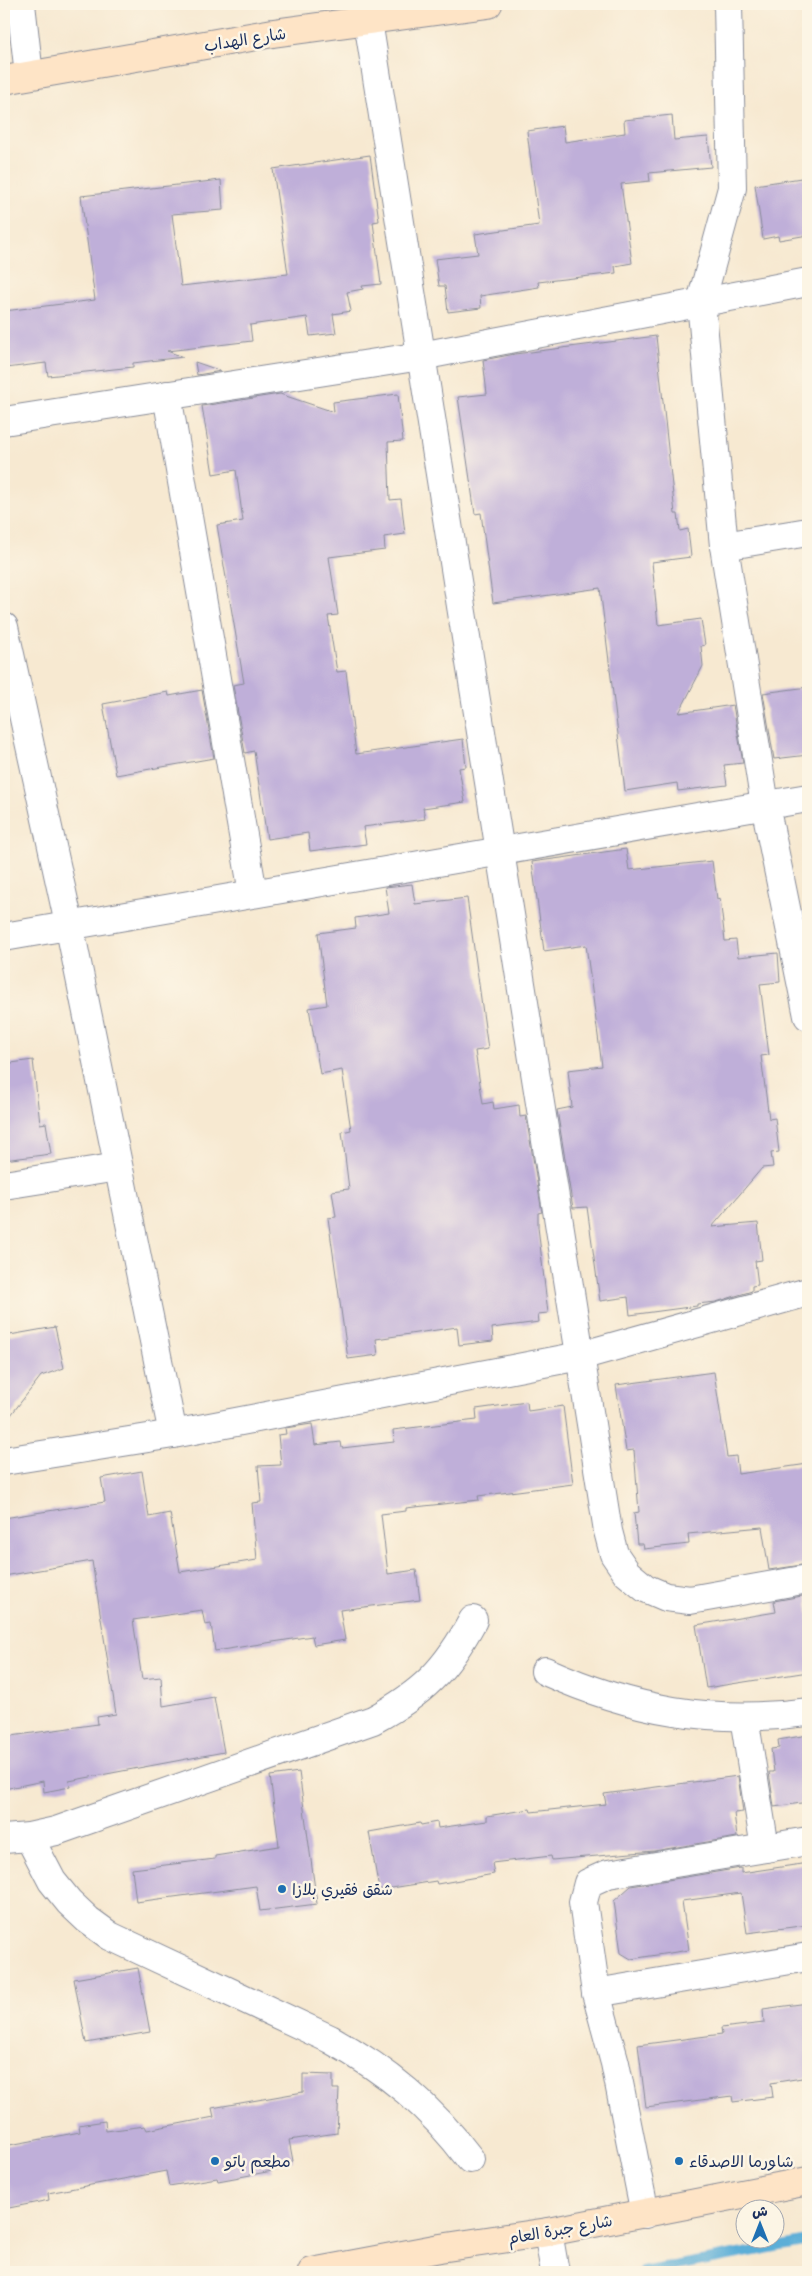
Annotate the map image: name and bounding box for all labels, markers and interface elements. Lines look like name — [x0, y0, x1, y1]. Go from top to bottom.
street label: شارع الهداب — [203, 24, 288, 57]
place label: شقق فقيري بلازا — [292, 1880, 393, 1901]
marker: شقق فقيري بلازا — [276, 1883, 288, 1895]
place label: مطعم باتو — [223, 2152, 291, 2174]
place label: شاورما الاصدقاء — [689, 2152, 794, 2173]
marker: مطعم باتو — [209, 2155, 221, 2167]
marker: شاورما الاصدقاء — [673, 2155, 685, 2167]
north arrow — [734, 2198, 784, 2248]
text: ش — [752, 2203, 768, 2221]
street label: شارع جبرة العام — [506, 2211, 614, 2251]

